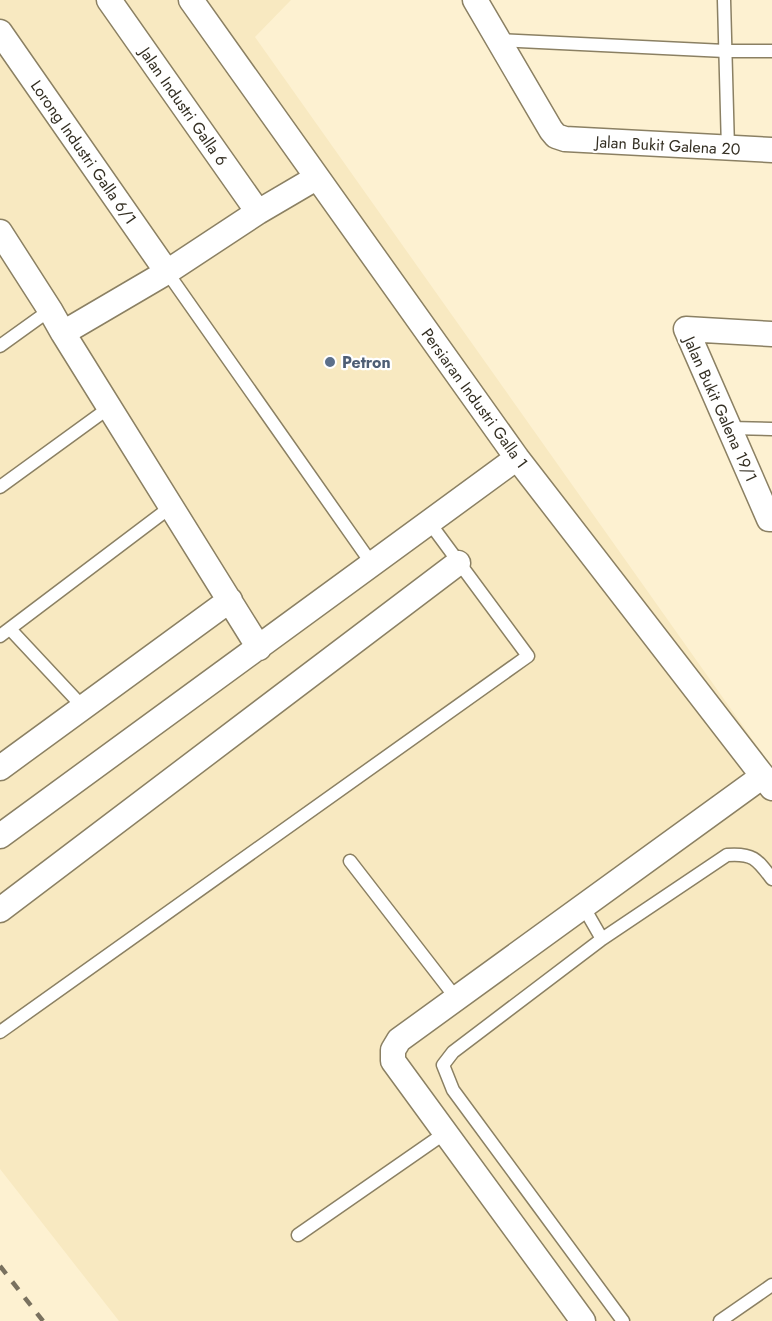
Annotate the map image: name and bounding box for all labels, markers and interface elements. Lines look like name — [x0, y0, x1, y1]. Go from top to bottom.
street label: Jalan Industri Galla 6 — [133, 41, 233, 170]
street label: Lorong Industri Galla 6/1 — [25, 75, 142, 229]
street label: Jalan Bukit Galena 20 — [593, 130, 741, 161]
street label: Persiaran Industri Galla 1 — [416, 323, 533, 473]
street label: Jalan Bukit Galena 19/1 — [677, 331, 763, 486]
place label: Petron — [342, 351, 391, 374]
marker: Petron — [323, 355, 337, 369]

